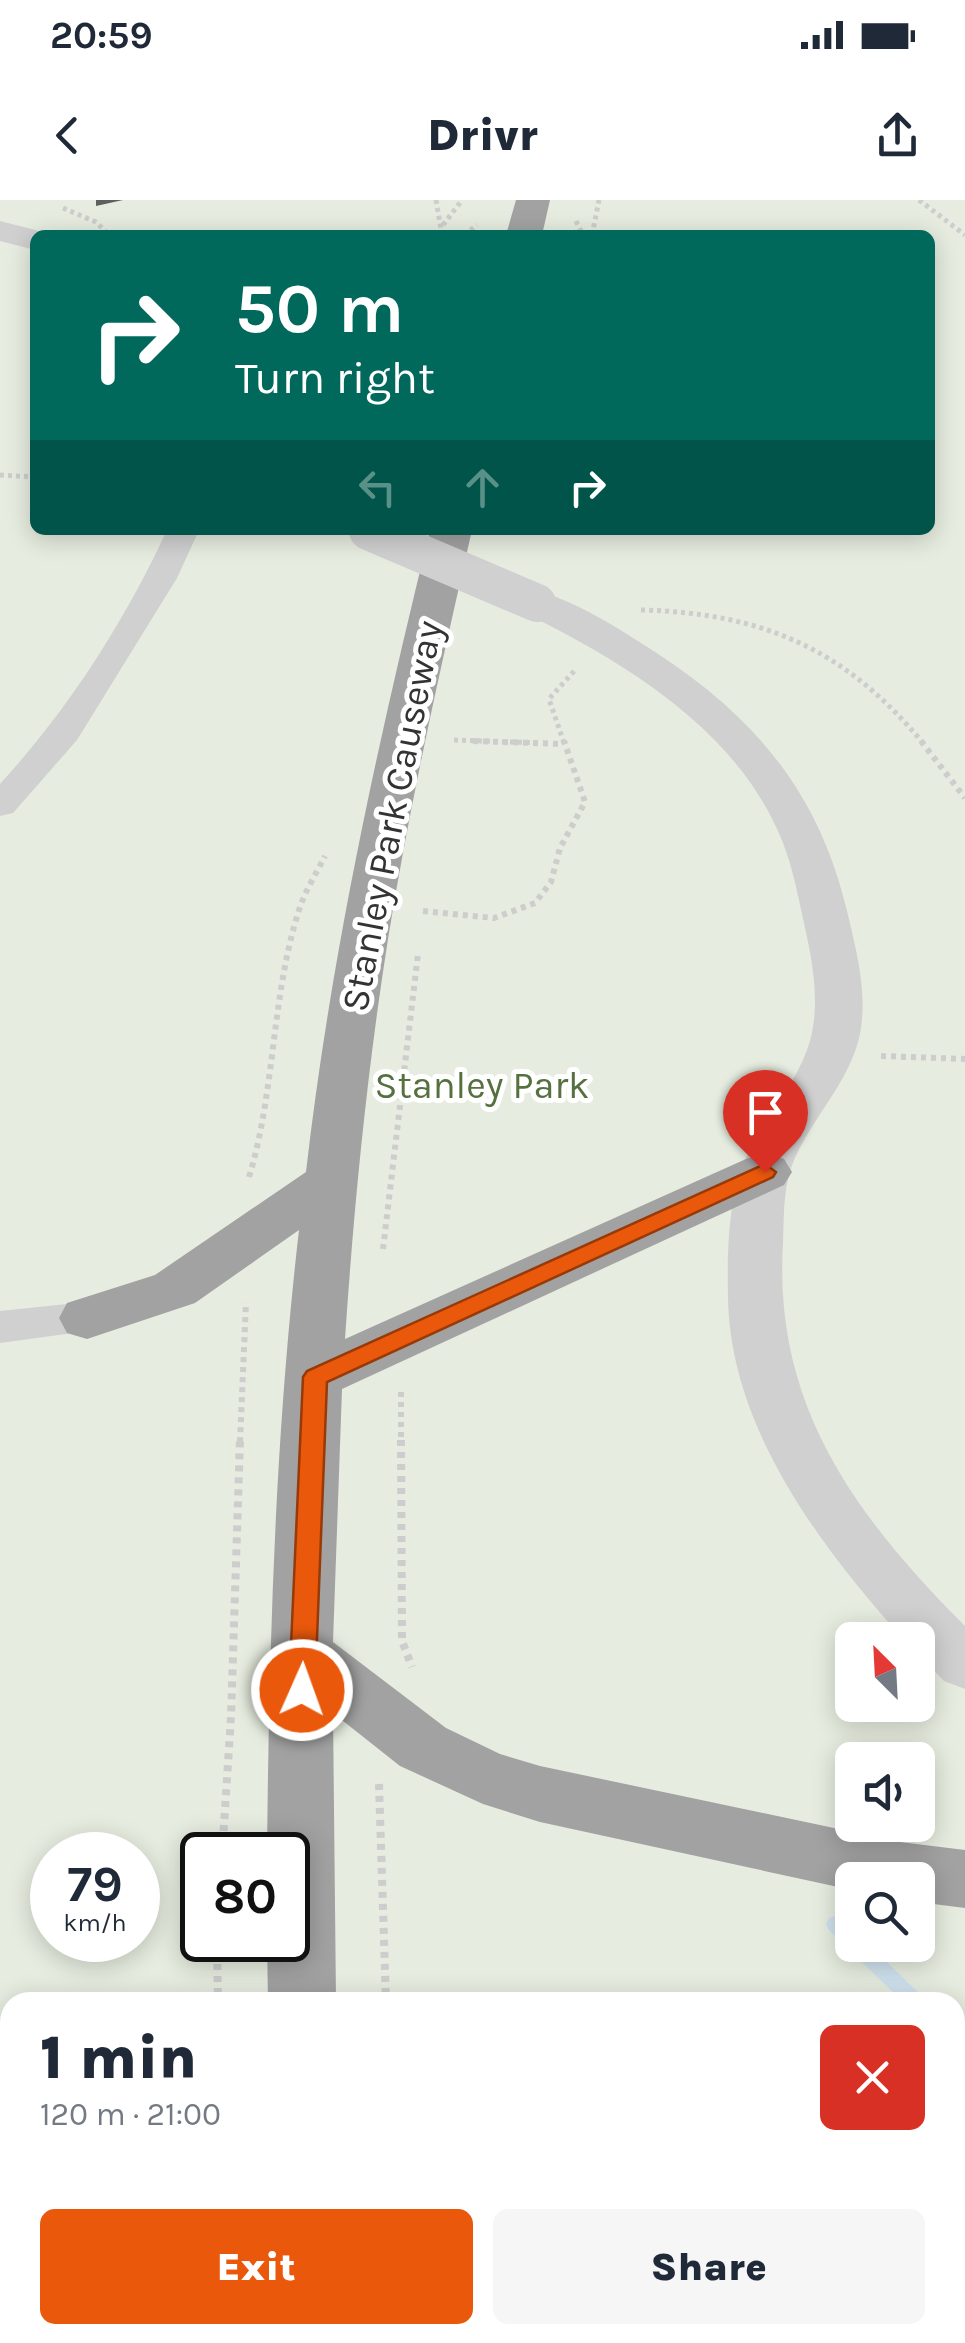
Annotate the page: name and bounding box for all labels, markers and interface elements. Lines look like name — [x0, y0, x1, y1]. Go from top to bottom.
text: 20:59 — [50, 13, 153, 58]
icon: back — [40, 108, 95, 163]
icon: share — [870, 108, 925, 163]
text: Drivr — [427, 109, 538, 161]
text: 50 m — [235, 268, 404, 350]
icon: right — [70, 270, 200, 400]
text: Turn right — [235, 352, 435, 404]
icon: left — [350, 460, 405, 515]
icon: ahead — [455, 460, 510, 515]
icon: right — [560, 460, 615, 515]
street label: Stanley Park Causeway — [332, 617, 452, 1015]
park label: Stanley Park — [374, 1063, 590, 1108]
pin — [723, 1070, 808, 1173]
icon: arrive — [738, 1085, 793, 1140]
north arrow — [835, 1622, 935, 1722]
map controls — [835, 1622, 935, 1962]
position arrow — [250, 1638, 354, 1742]
button: sound — [835, 1742, 935, 1842]
speed limit sign: 80 — [180, 1832, 310, 1962]
text: 79 — [67, 1855, 123, 1914]
button: search — [835, 1862, 935, 1962]
text: km/h — [63, 1908, 127, 1937]
text: 1 min — [40, 2023, 197, 2093]
button: close — [820, 2025, 925, 2130]
text: 120 m · 21:00 — [40, 2096, 221, 2133]
button: Exit — [40, 2209, 473, 2324]
button: Share — [493, 2209, 925, 2324]

